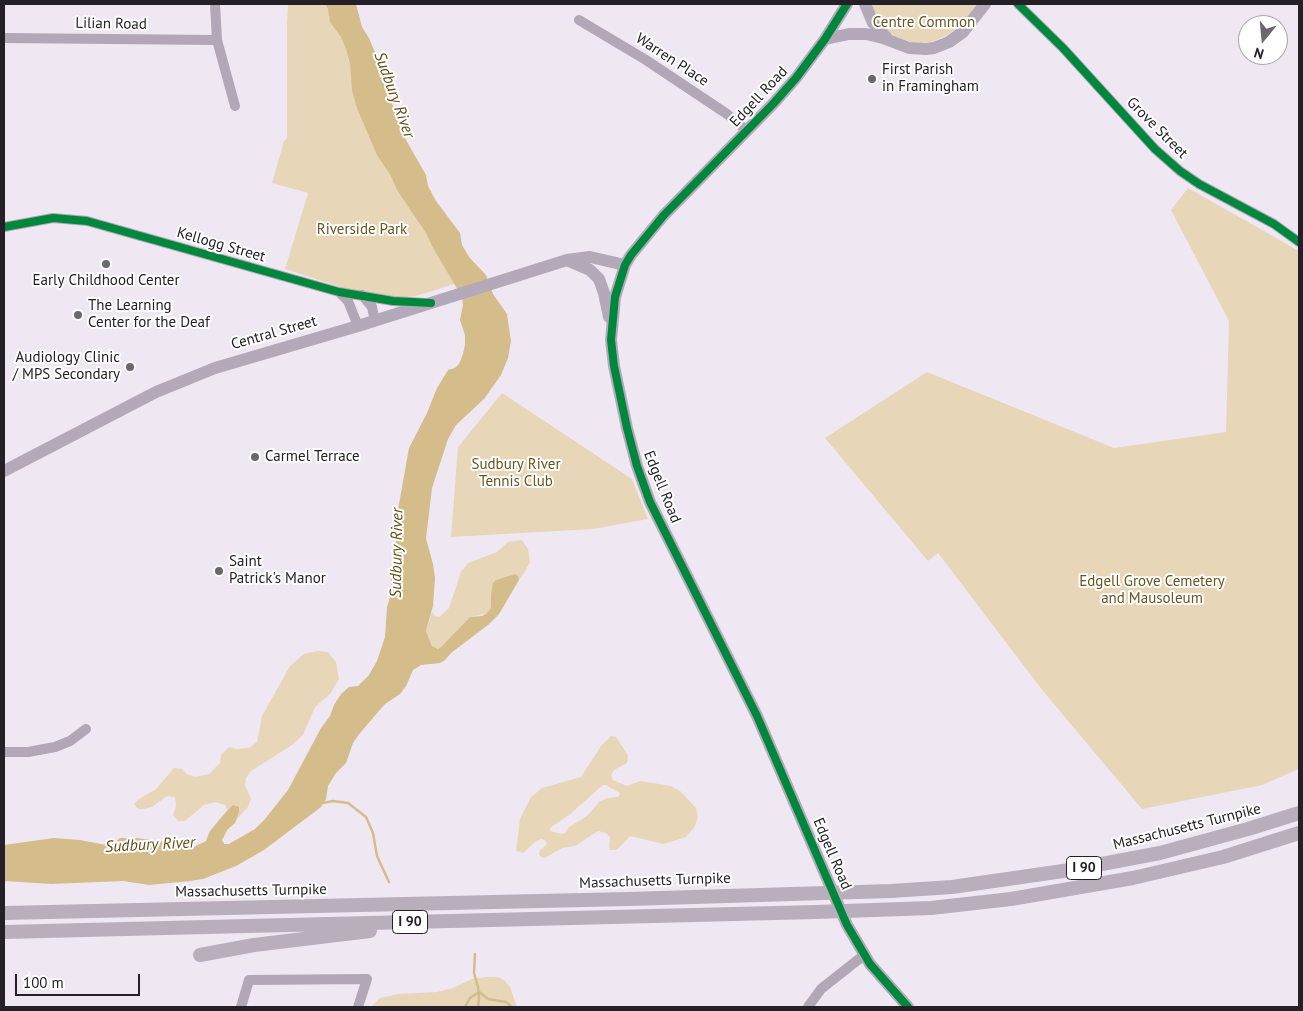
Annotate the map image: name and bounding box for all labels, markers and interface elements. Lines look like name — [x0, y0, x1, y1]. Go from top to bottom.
street label: Lilian Road — [75, 14, 147, 34]
park label: Centre Common — [873, 14, 975, 32]
north arrow — [1238, 15, 1288, 65]
street label: Warren Place — [632, 30, 712, 90]
text: N — [1252, 43, 1266, 63]
water label: Sudbury River — [370, 49, 418, 141]
place label: First Parish in Framingham — [882, 61, 979, 96]
street label: Edgell Road — [726, 63, 792, 131]
marker: First Parish in Framingham — [866, 73, 878, 85]
street label: Grove Street — [1123, 94, 1191, 162]
park label: Riverside Park — [317, 221, 407, 239]
street label: Kellogg Street — [175, 224, 267, 266]
marker: Early Childhood Center — [100, 258, 112, 270]
place label: Early Childhood Center — [32, 272, 180, 290]
place label: The Learning Center for the Deaf — [88, 297, 210, 332]
marker: The Learning Center for the Deaf — [72, 309, 84, 321]
street label: Central Street — [229, 312, 319, 354]
place label: Audiology Clinic / MPS Secondary — [13, 349, 120, 384]
marker: Audiology Clinic / MPS Secondary — [124, 361, 136, 373]
place label: Carmel Terrace — [265, 448, 360, 466]
street label: Edgell Road — [639, 448, 685, 526]
marker: Carmel Terrace — [249, 451, 261, 463]
park label: Sudbury River Tennis Club — [471, 456, 561, 491]
water label: Sudbury River — [387, 508, 407, 598]
place label: Saint Patrick's Manor — [229, 553, 326, 588]
marker: Saint Patrick's Manor — [213, 565, 225, 577]
park label: Edgell Grove Cemetery and Mausoleum — [1079, 573, 1225, 608]
street label: Massachusetts Turnpike — [1111, 800, 1263, 854]
street label: Edgell Road — [809, 815, 855, 893]
water label: Sudbury River — [105, 833, 195, 857]
road number: I 90 — [1066, 856, 1102, 880]
street label: Massachusetts Turnpike — [579, 869, 731, 893]
street label: Massachusetts Turnpike — [175, 881, 327, 901]
road number: I 90 — [392, 910, 428, 934]
scale bar — [18, 964, 142, 996]
text: 100 m — [23, 973, 64, 992]

